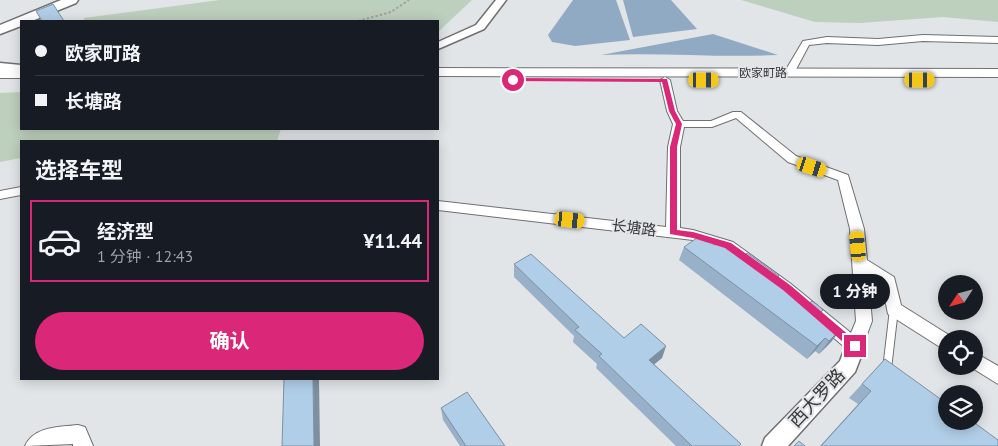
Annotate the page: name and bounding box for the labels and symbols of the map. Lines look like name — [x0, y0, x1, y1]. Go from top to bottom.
street label: 欧家町路 — [739, 65, 787, 80]
route start — [502, 69, 524, 91]
car — [689, 73, 719, 88]
car — [905, 73, 935, 88]
car — [795, 155, 828, 179]
car — [554, 211, 585, 229]
street label: 长塘路 — [611, 215, 658, 240]
car — [849, 230, 866, 262]
callout: 1 分钟 — [820, 274, 890, 308]
north arrow — [938, 275, 982, 320]
route end — [844, 335, 866, 357]
street label: 西大罗路 — [784, 363, 850, 432]

